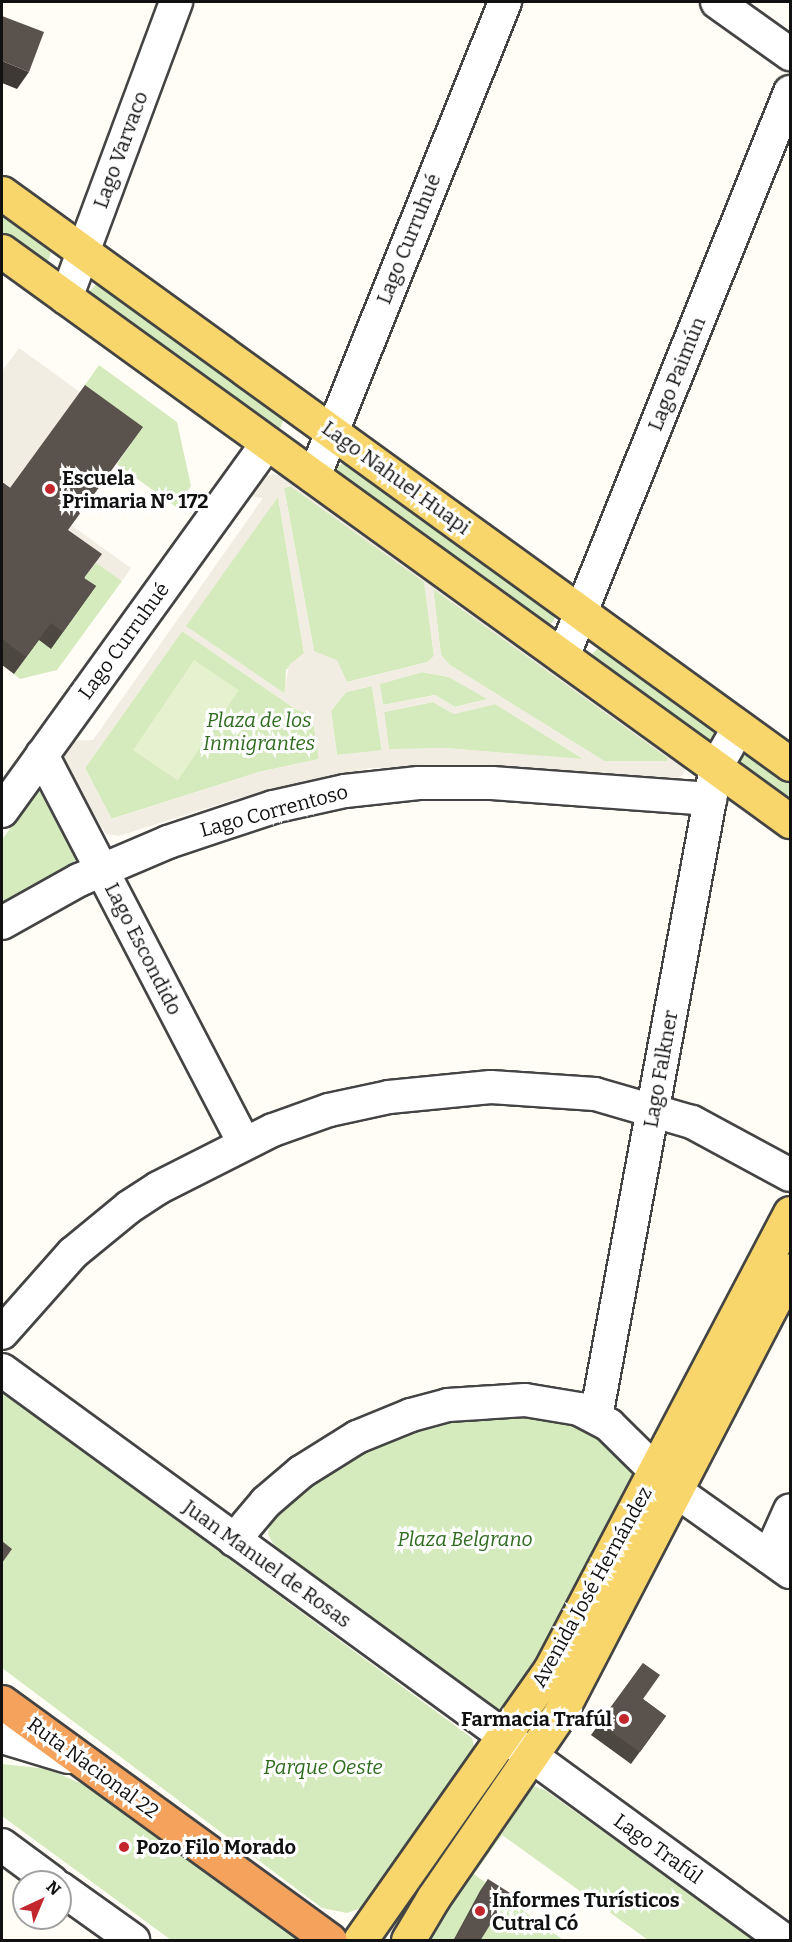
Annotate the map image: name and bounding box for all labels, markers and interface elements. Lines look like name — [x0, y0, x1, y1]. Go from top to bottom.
street label: Lago Varvaco — [89, 88, 153, 212]
street label: Lago Curruhué — [372, 170, 446, 308]
street label: Lago Paimún — [643, 314, 711, 434]
street label: Lago Nahuel Huapi — [317, 416, 475, 540]
place label: Escuela Primaria N° 172 — [62, 466, 209, 513]
marker: Escuela Primaria N° 172 — [43, 482, 57, 496]
street label: Lago Curruhué — [74, 578, 174, 704]
park label: Plaza de los Inmigrantes — [203, 708, 315, 755]
street label: Lago Correntoso — [197, 780, 351, 842]
street label: Lago Escondido — [99, 879, 187, 1019]
street label: Lago Falkner — [639, 1008, 683, 1130]
street label: Avenida José Hernández — [527, 1483, 657, 1691]
street label: Juan Manuel de Rosas — [178, 1495, 356, 1633]
park label: Plaza Belgrano — [397, 1527, 533, 1551]
place label: Farmacia Trafúl — [461, 1707, 612, 1731]
street label: Ruta Nacional 22 — [23, 1712, 163, 1824]
marker: Farmacia Trafúl — [617, 1712, 631, 1726]
park label: Parque Oeste — [264, 1755, 382, 1779]
street label: Lago Trafúl — [609, 1809, 707, 1889]
place label: Pozo Filo Morado — [136, 1835, 296, 1859]
marker: Pozo Filo Morado — [117, 1840, 131, 1854]
north arrow — [12, 1870, 72, 1930]
text: N — [42, 1877, 65, 1899]
place label: Informes Turísticos Cutral Có — [492, 1888, 680, 1935]
marker: Informes Turísticos Cutral Có — [473, 1904, 487, 1918]

